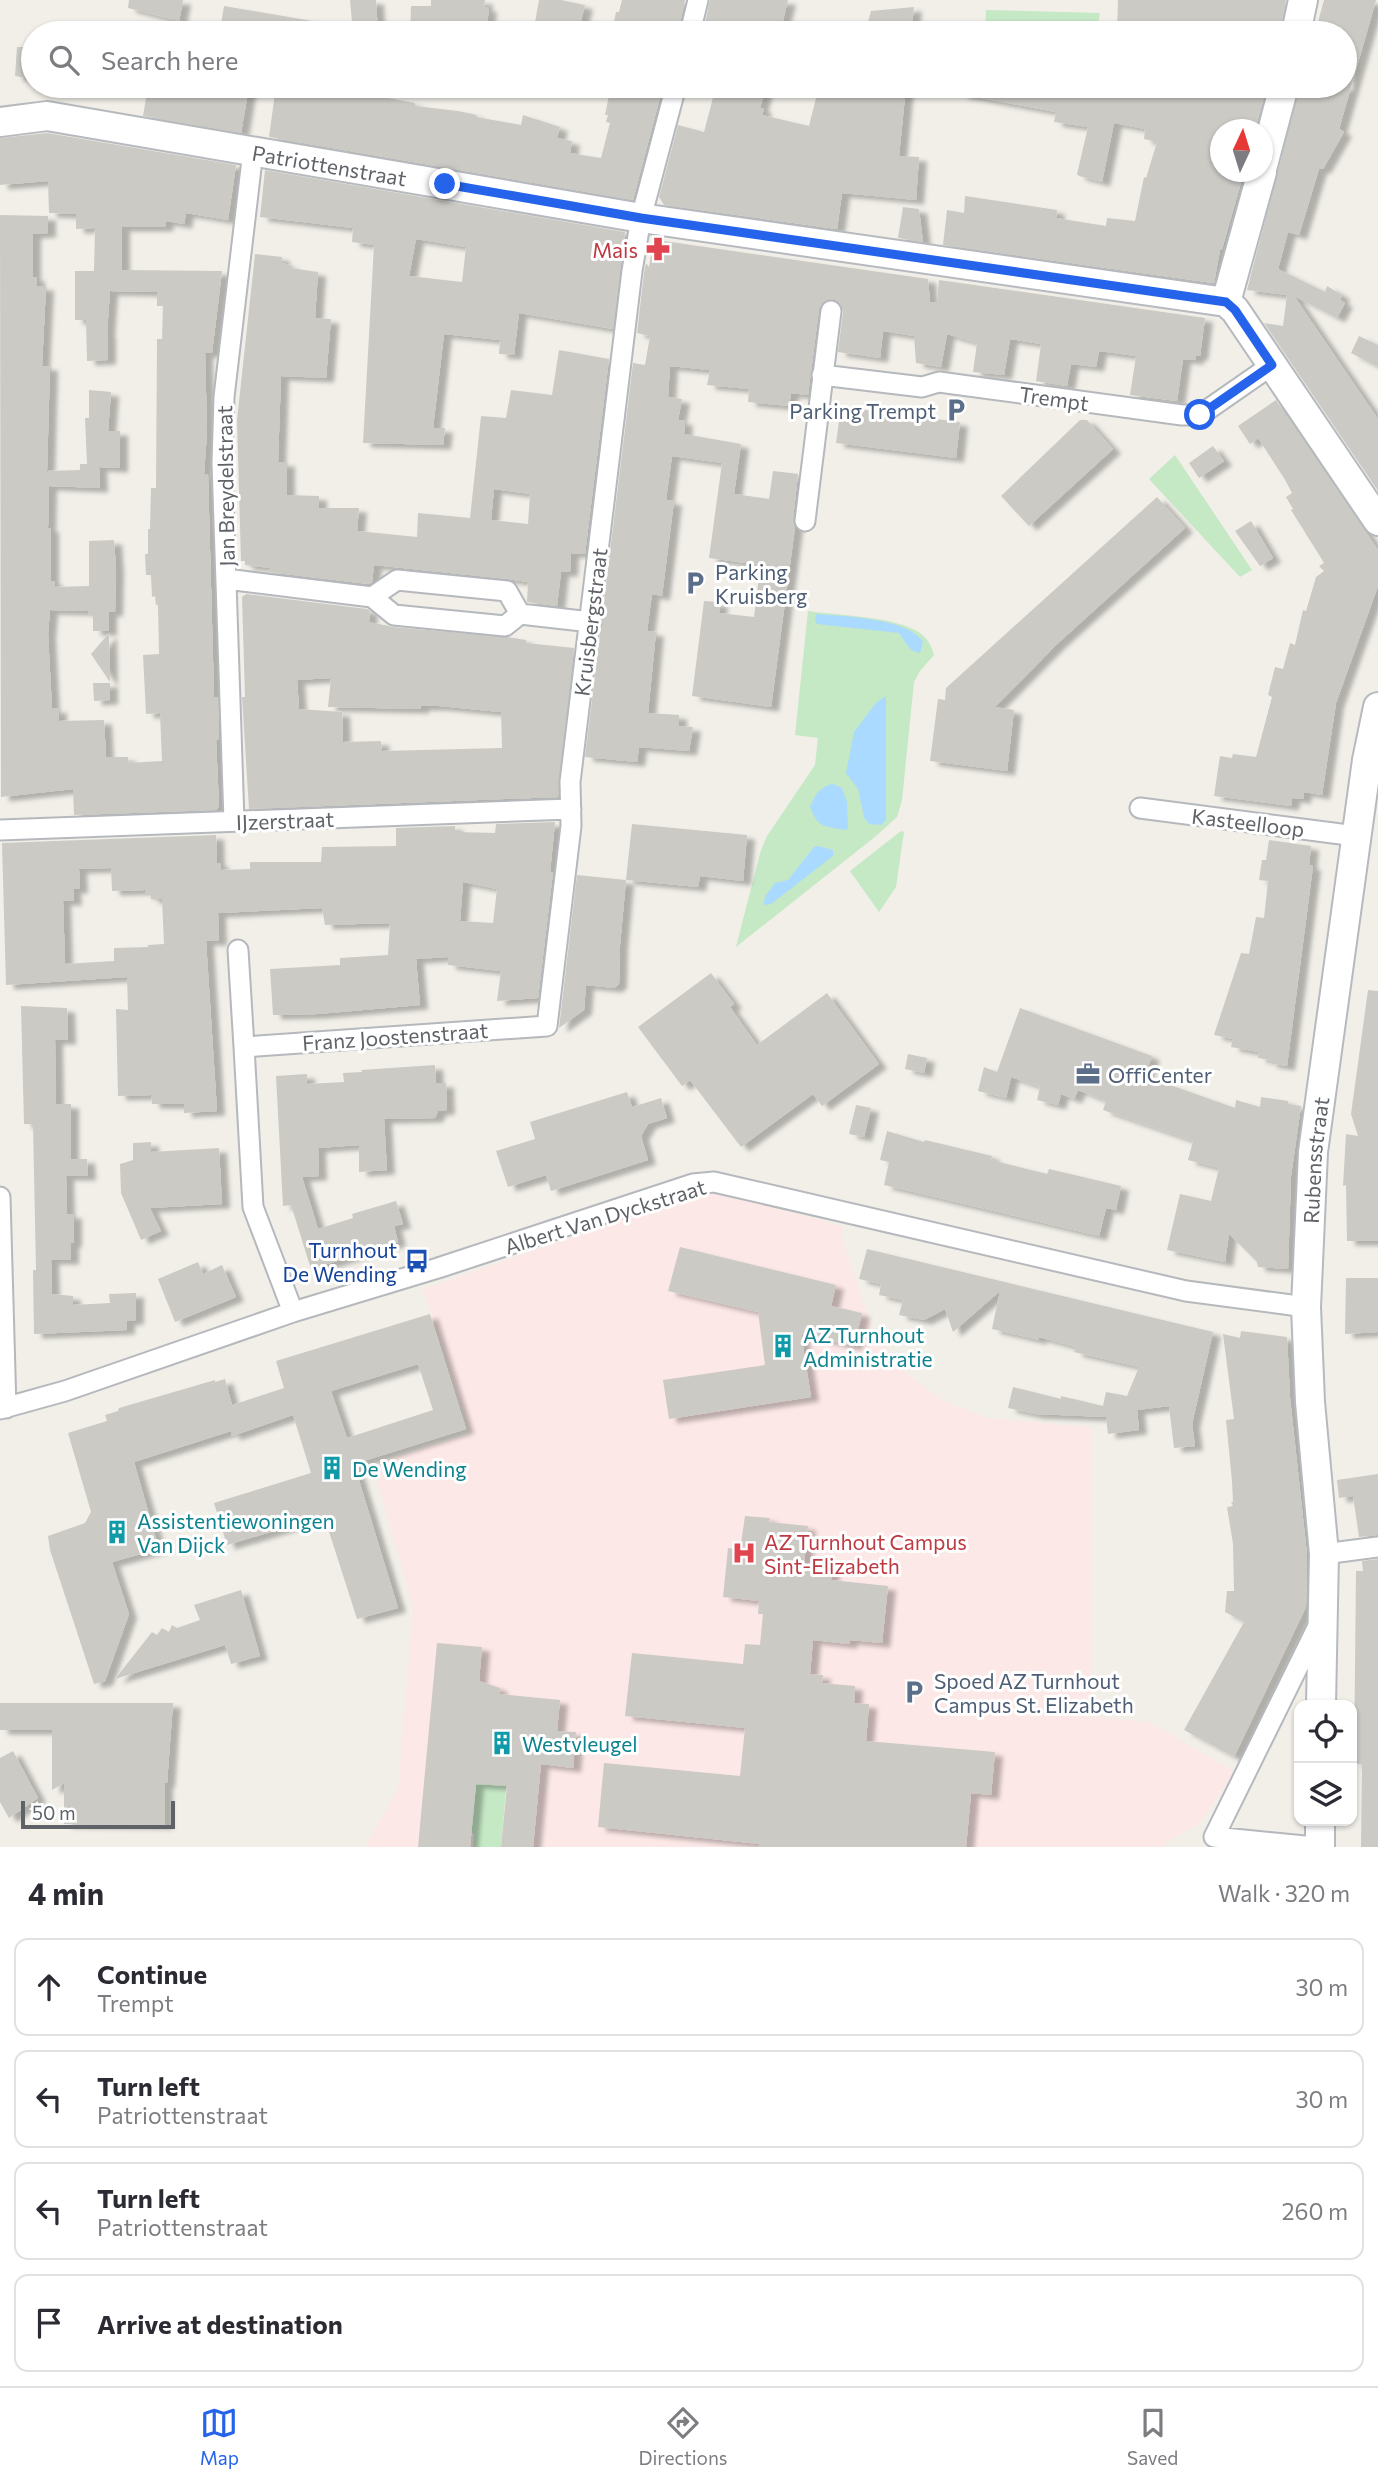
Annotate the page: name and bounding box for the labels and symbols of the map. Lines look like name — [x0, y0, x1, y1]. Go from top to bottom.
north arrow — [1210, 119, 1273, 182]
street label: Patriottenstraat — [250, 139, 409, 190]
route end — [429, 168, 460, 199]
pharmacy icon: Mais — [644, 235, 672, 263]
place label: Mais — [592, 237, 638, 262]
street label: Trempt — [1018, 381, 1090, 415]
parking icon: Parking Trempt — [942, 396, 970, 424]
place label: Parking Trempt — [789, 398, 936, 423]
route start — [1184, 399, 1215, 430]
street label: Jan Breydelstraat — [211, 405, 239, 567]
street label: Kruisbergstraat — [568, 546, 612, 698]
place label: Parking Kruisberg — [715, 559, 807, 608]
parking icon: Parking Kruisberg — [681, 569, 709, 597]
street label: Kasteelloop — [1190, 803, 1306, 841]
street label: IJzerstraat — [235, 806, 335, 834]
street label: Franz Joostenstraat — [301, 1017, 489, 1055]
office icon: OffiCenter — [1074, 1060, 1102, 1088]
place label: OffiCenter — [1108, 1062, 1212, 1087]
street label: Rubensstraat — [1297, 1095, 1333, 1224]
street label: Albert Van Dyckstraat — [501, 1173, 709, 1259]
place label: Turnhout De Wending — [282, 1237, 397, 1286]
bus stop icon: Turnhout De Wending — [403, 1247, 431, 1275]
place label: AZ Turnhout Administratie — [803, 1322, 933, 1371]
building icon: AZ Turnhout Administratie — [769, 1332, 797, 1360]
building icon: De Wending — [318, 1454, 346, 1482]
place label: De Wending — [352, 1456, 467, 1481]
place label: Assistentiewoningen Van Dijck — [137, 1508, 335, 1557]
building icon: Assistentiewoningen Van Dijck — [103, 1518, 131, 1546]
place label: AZ Turnhout Campus Sint-Elizabeth — [764, 1529, 967, 1578]
hospital icon: AZ Turnhout Campus Sint-Elizabeth — [730, 1539, 758, 1567]
place label: Spoed AZ Turnhout Campus St. Elizabeth — [934, 1668, 1134, 1717]
parking icon: Spoed AZ Turnhout Campus St. Elizabeth — [900, 1678, 928, 1706]
building icon: Westvleugel — [488, 1729, 516, 1757]
place label: Westvleugel — [522, 1731, 638, 1756]
scale bar — [21, 1798, 175, 1830]

